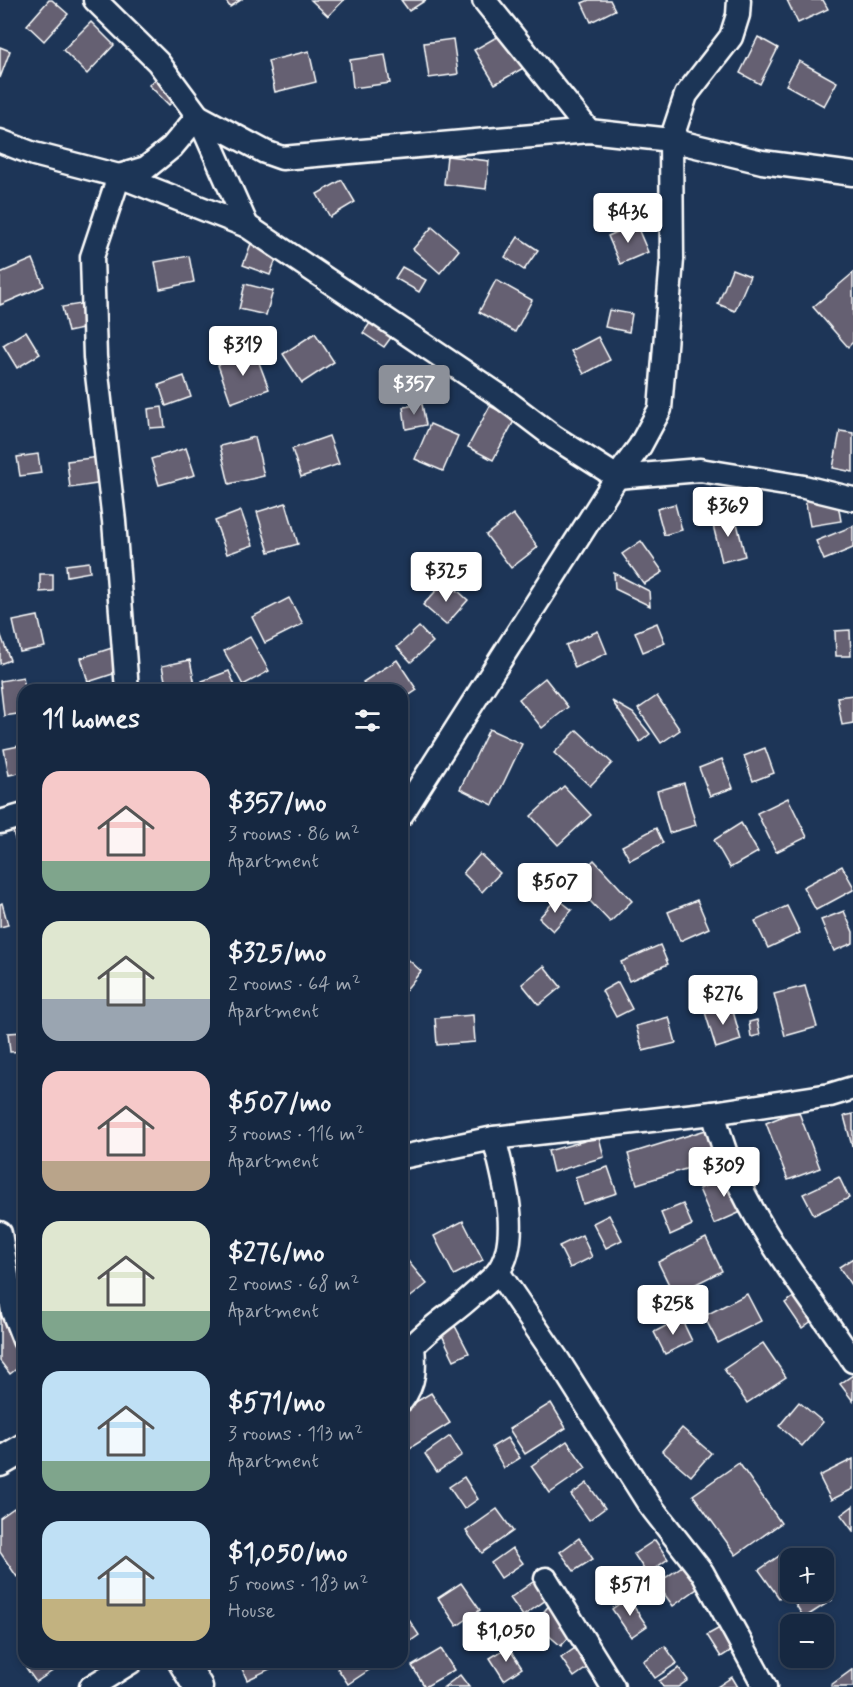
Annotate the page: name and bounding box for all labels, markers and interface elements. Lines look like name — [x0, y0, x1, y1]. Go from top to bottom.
pin: $436 — [592, 193, 664, 244]
text: $436 — [607, 199, 649, 226]
pin: $319 — [207, 326, 279, 377]
text: $319 — [223, 332, 263, 359]
pin: $357 — [378, 365, 450, 416]
text: $357 — [393, 371, 435, 398]
pin: $369 — [692, 487, 764, 538]
text: $369 — [707, 493, 749, 520]
pin: $325 — [410, 552, 482, 603]
text: $325 — [425, 558, 467, 585]
text: 11 homes — [42, 703, 140, 737]
icon: filters — [351, 704, 384, 737]
text: $357/mo — [228, 787, 327, 821]
icon: home — [90, 795, 162, 867]
text: 3 rooms · 86 m² — [228, 821, 360, 848]
text: Apartment — [228, 848, 319, 875]
pin: $507 — [519, 863, 591, 914]
text: $507 — [532, 869, 578, 896]
text: $325/mo — [228, 937, 326, 971]
icon: home — [90, 945, 162, 1017]
text: 2 rooms · 64 m² — [228, 971, 361, 998]
pin: $276 — [687, 975, 759, 1026]
text: $276 — [702, 981, 744, 1008]
text: Apartment — [228, 998, 319, 1025]
text: $507/mo — [228, 1087, 331, 1121]
icon: home — [90, 1095, 162, 1167]
text: 3 rooms · 116 m² — [228, 1121, 364, 1148]
pin: $309 — [688, 1147, 760, 1198]
text: Apartment — [228, 1148, 319, 1175]
text: $309 — [703, 1153, 745, 1180]
text: $276/mo — [228, 1237, 325, 1271]
icon: home — [90, 1245, 162, 1317]
text: 2 rooms · 68 m² — [228, 1271, 359, 1298]
pin: $258 — [637, 1285, 709, 1336]
text: $258 — [651, 1291, 695, 1318]
text: Apartment — [228, 1298, 319, 1325]
text: $571/mo — [228, 1387, 325, 1421]
icon: home — [90, 1395, 162, 1467]
text: 3 rooms · 113 m² — [228, 1421, 363, 1448]
text: Apartment — [228, 1448, 319, 1475]
text: $1,050/mo — [228, 1537, 348, 1571]
icon: home — [90, 1545, 162, 1617]
map controls — [780, 1548, 834, 1668]
button: + — [780, 1548, 834, 1602]
pin: $571 — [594, 1566, 666, 1617]
text: 5 rooms · 183 m² — [228, 1571, 368, 1598]
text: $571 — [609, 1572, 651, 1599]
text: House — [228, 1598, 275, 1625]
pin: $1,050 — [457, 1612, 555, 1663]
button: − — [780, 1614, 834, 1668]
text: $1,050 — [477, 1618, 535, 1645]

